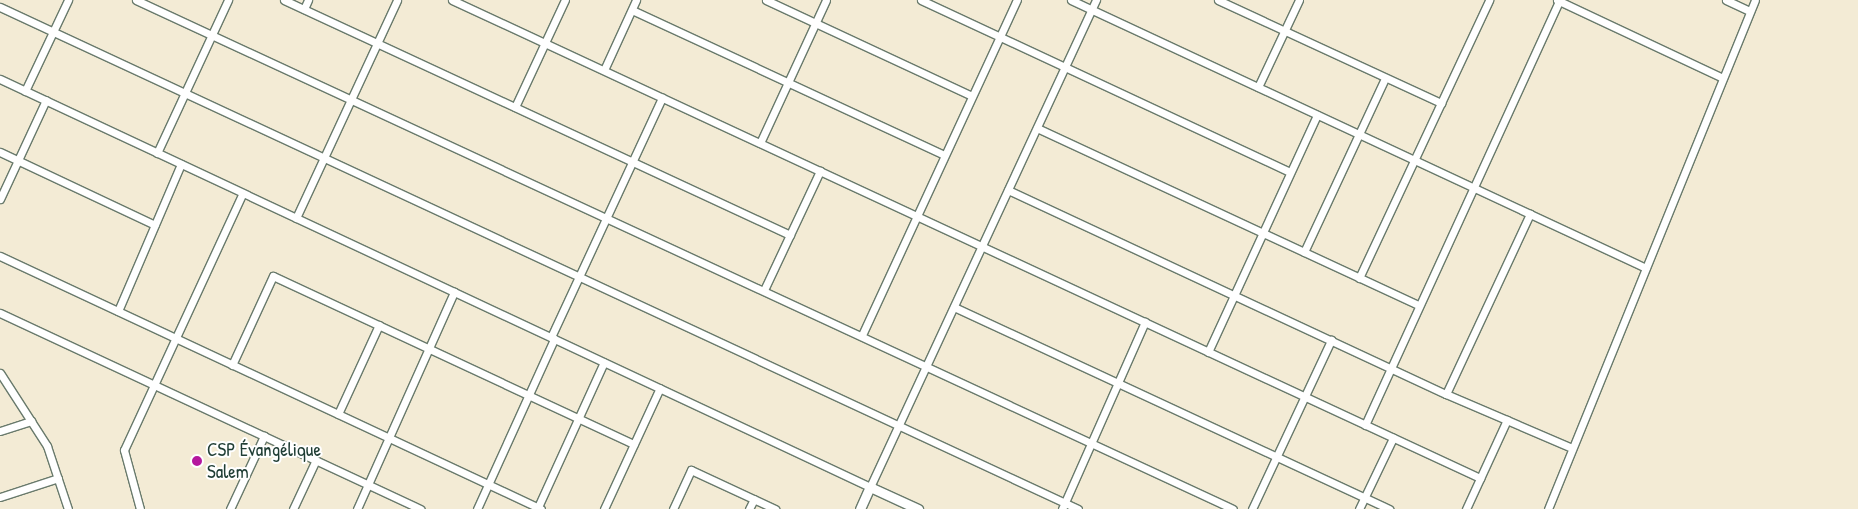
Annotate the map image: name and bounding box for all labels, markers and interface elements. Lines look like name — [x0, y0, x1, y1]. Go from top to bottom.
place label: CSP Évangélique Salem — [207, 439, 321, 483]
marker: CSP Évangélique Salem — [191, 455, 203, 467]

